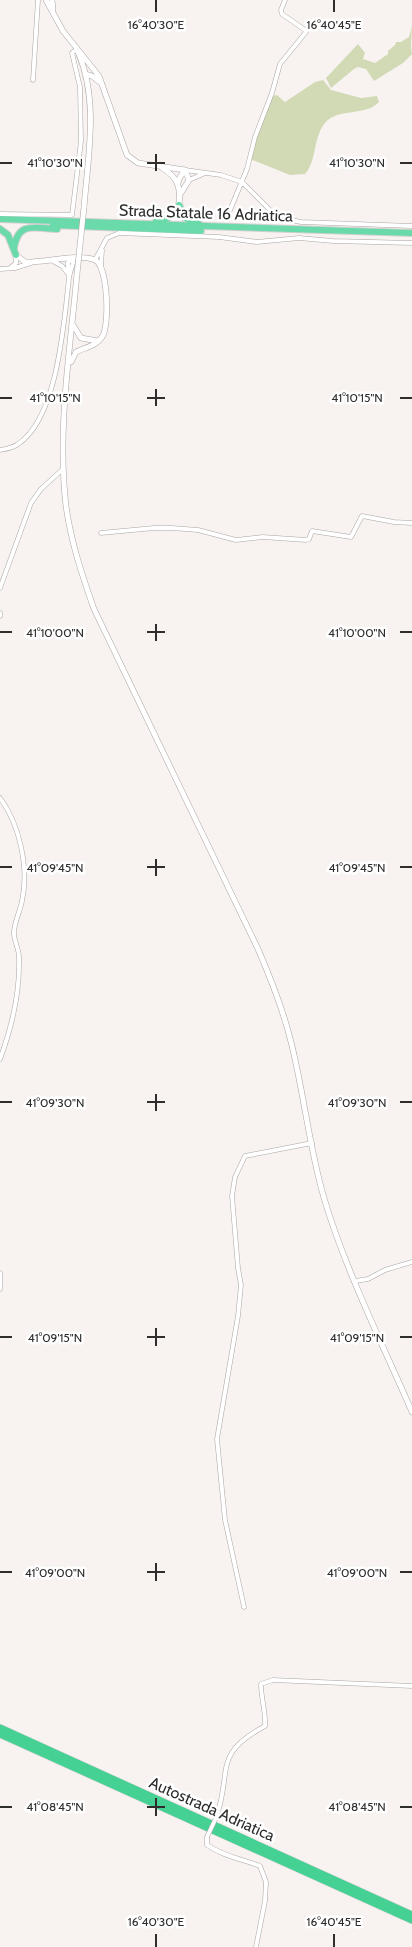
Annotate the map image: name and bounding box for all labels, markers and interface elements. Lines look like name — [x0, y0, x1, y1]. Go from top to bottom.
text: 16°40'30"E — [128, 17, 185, 32]
text: 16°40'45"E — [307, 17, 362, 32]
text: 41°10'30"N — [27, 155, 83, 170]
text: 41°10'30"N — [329, 155, 385, 170]
street label: Strada Statale 16 Adriatica — [119, 200, 294, 226]
text: 41°10'15"N — [29, 390, 81, 405]
text: 41°10'15"N — [331, 390, 383, 405]
text: 41°10'00"N — [26, 625, 84, 640]
text: 41°10'00"N — [328, 625, 386, 640]
text: 41°09'45"N — [26, 860, 84, 875]
text: 41°09'45"N — [328, 860, 386, 875]
text: 41°09'30"N — [26, 1095, 84, 1110]
text: 41°09'30"N — [328, 1095, 386, 1110]
text: 41°09'15"N — [28, 1330, 82, 1345]
text: 41°09'15"N — [330, 1330, 384, 1345]
text: 41°09'00"N — [25, 1565, 85, 1580]
text: 41°09'00"N — [327, 1565, 387, 1580]
street label: Autostrada Adriatica — [146, 1773, 278, 1845]
text: 41°08'45"N — [26, 1799, 84, 1814]
text: 41°08'45"N — [328, 1799, 386, 1814]
text: 16°40'30"E — [128, 1914, 185, 1929]
text: 16°40'45"E — [307, 1914, 362, 1929]

